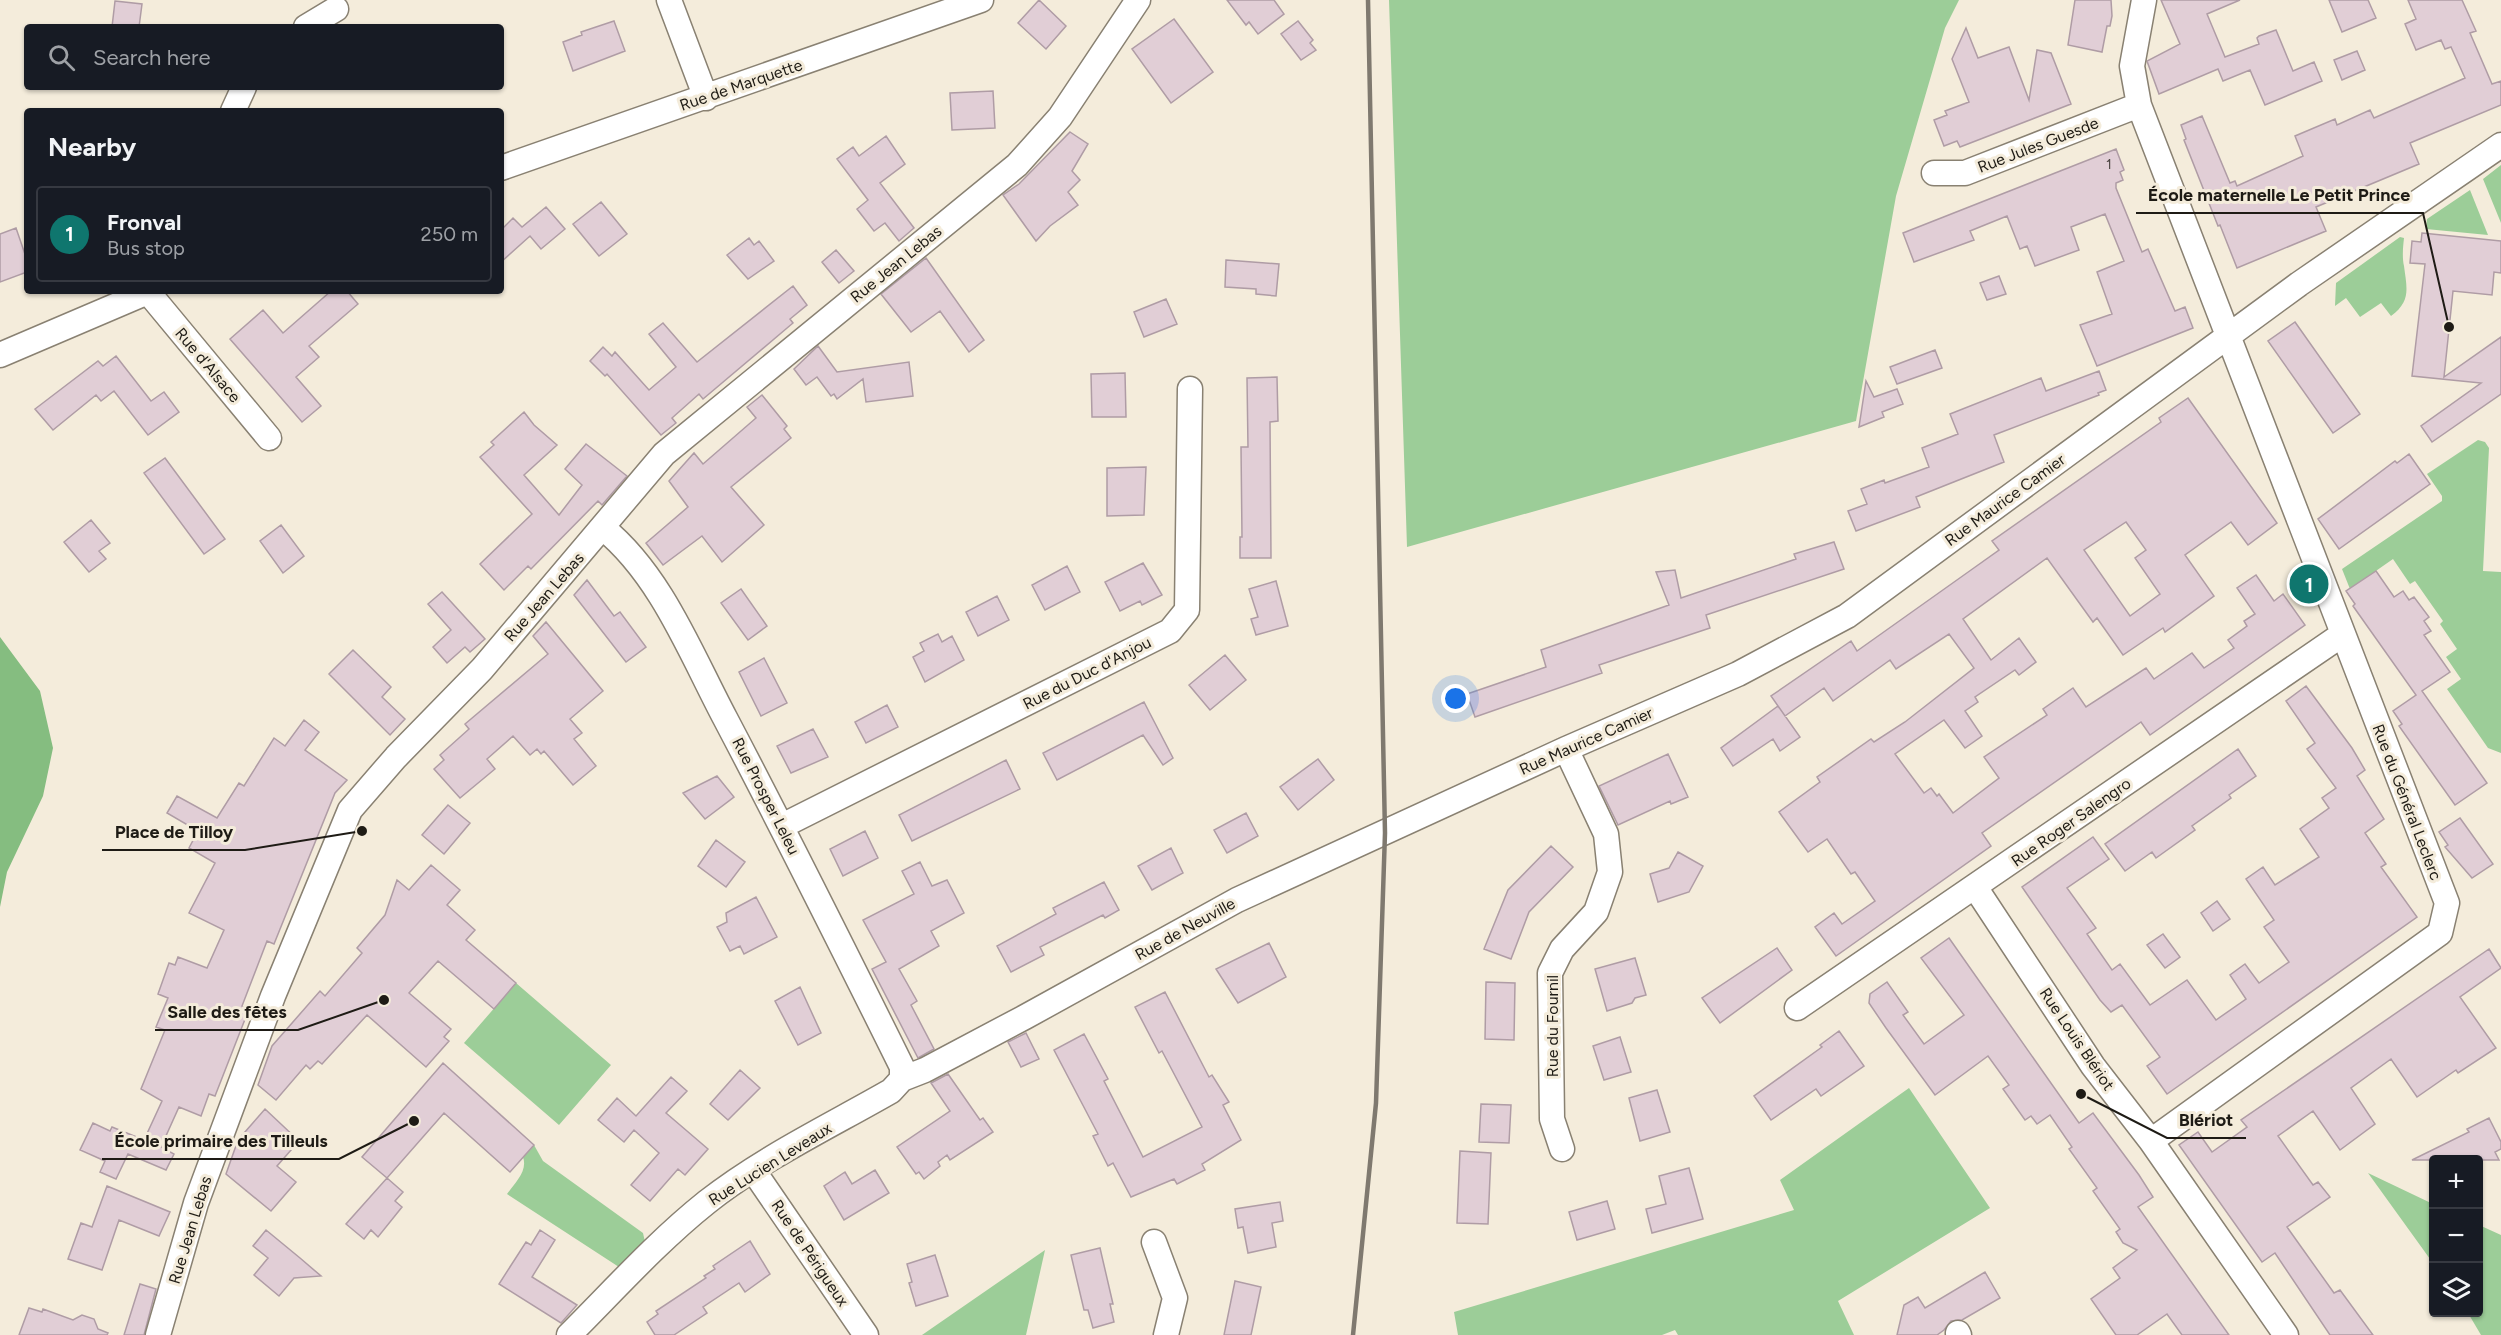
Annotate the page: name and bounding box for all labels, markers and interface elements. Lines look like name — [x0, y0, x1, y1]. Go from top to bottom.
search box — [24, 24, 504, 90]
icon: search — [45, 41, 78, 74]
text: Search here — [93, 44, 211, 71]
street label: Rue de Marquette — [677, 55, 805, 115]
street label: Rue Jules Guesde — [1975, 113, 2101, 177]
text: Nearby — [48, 131, 136, 163]
house number: 1 — [2106, 156, 2112, 173]
callout: École maternelle Le Petit Prince — [2136, 177, 2423, 213]
text: École maternelle Le Petit Prince — [2148, 184, 2410, 206]
text: Fronval — [107, 209, 181, 236]
street label: Rue Jean Lebas — [847, 221, 945, 307]
text: 1 — [65, 222, 74, 246]
text: 250 m — [421, 222, 478, 246]
text: Bus stop — [107, 236, 185, 260]
street label: Rue d'Alsace — [171, 324, 245, 406]
street label: Rue Maurice Camier — [1941, 450, 2069, 550]
street label: Rue Jean Lebas — [500, 549, 588, 645]
pin: 1 — [2290, 562, 2328, 606]
street label: Rue du Duc d'Anjou — [1020, 632, 1154, 714]
your location — [1441, 684, 1470, 713]
street label: Rue Maurice Camier — [1516, 703, 1656, 779]
street label: Rue du Général Leclerc — [2368, 721, 2446, 883]
street label: Rue Prosper Leleu — [728, 734, 804, 858]
street label: Rue Roger Salengro — [2008, 774, 2134, 870]
callout: Place de Tilloy — [102, 814, 245, 850]
text: Place de Tilloy — [115, 821, 234, 843]
street label: Rue de Neuville — [1132, 894, 1239, 964]
street label: Rue du Fournil — [1543, 975, 1562, 1077]
street label: Rue Louis Blériot — [2036, 984, 2118, 1094]
callout: Salle des fêtes — [155, 994, 298, 1030]
text: Salle des fêtes — [167, 1001, 287, 1023]
callout: Blériot — [2167, 1102, 2246, 1138]
text: Blériot — [2179, 1109, 2233, 1131]
street label: Rue Lucien Leveaux — [705, 1118, 835, 1209]
callout: École primaire des Tilleuls — [102, 1123, 339, 1159]
text: École primaire des Tilleuls — [114, 1130, 328, 1152]
map controls — [2429, 1155, 2483, 1317]
button: + — [2429, 1155, 2483, 1209]
street label: Rue Jean Lebas — [165, 1174, 215, 1286]
street label: Rue de Périgueux — [767, 1196, 853, 1310]
button: − — [2429, 1209, 2483, 1263]
button: layers — [2429, 1263, 2483, 1317]

